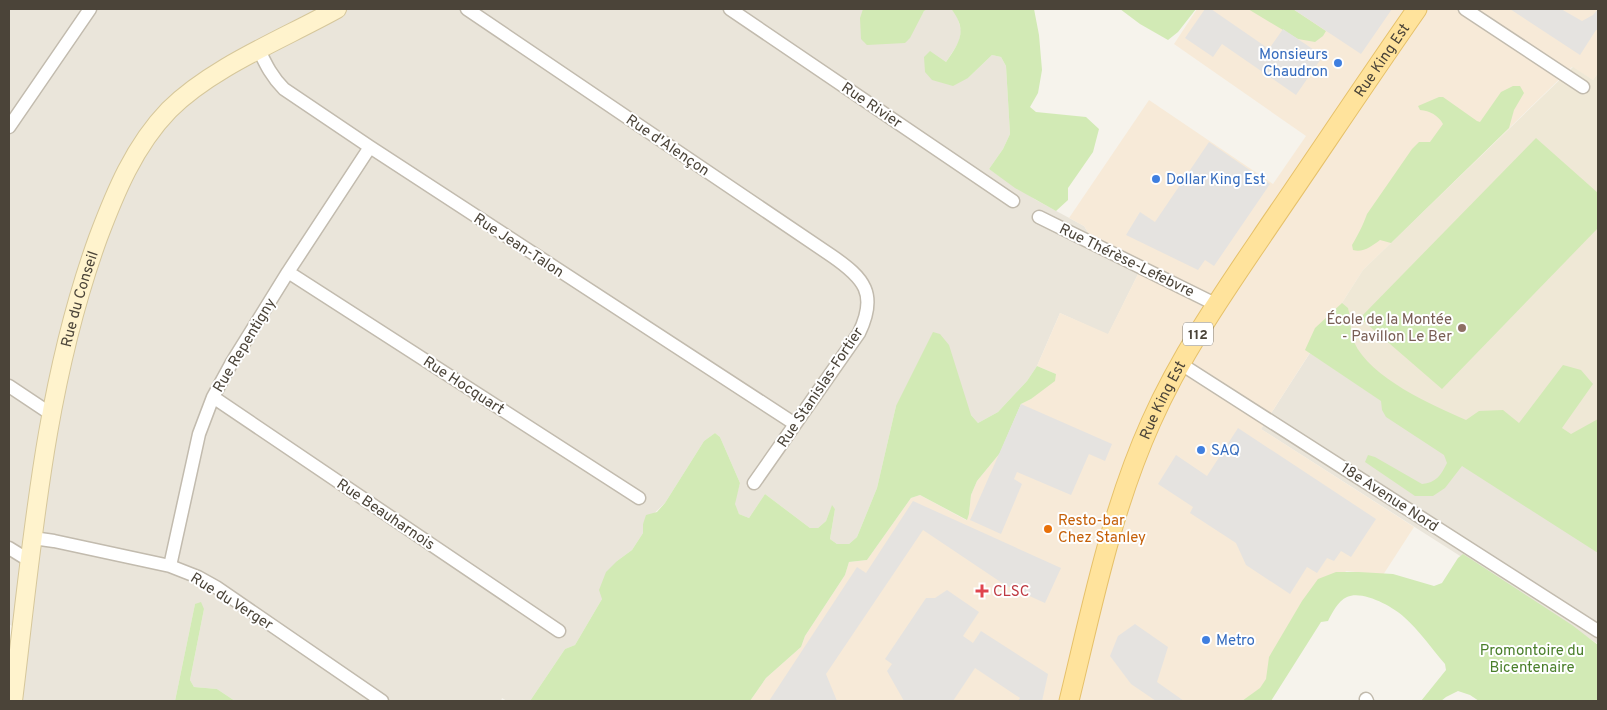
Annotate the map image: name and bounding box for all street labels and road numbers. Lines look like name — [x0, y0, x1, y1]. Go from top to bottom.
street label: Rue King Est — [1351, 20, 1415, 101]
street label: Rue Rivier — [837, 79, 905, 134]
street label: Rue d'Alençon — [622, 111, 713, 181]
street label: Rue Jean-Talon — [469, 210, 567, 283]
street label: Rue Thérèse-Lefebvre — [1056, 220, 1197, 302]
street label: Rue du Conseil — [58, 249, 104, 349]
street label: Rue Repentigny — [210, 295, 281, 396]
road number: 112 — [1183, 322, 1213, 346]
street label: Rue Stanislas-Fortier — [774, 324, 869, 452]
street label: Rue Hocquart — [419, 353, 507, 420]
street label: Rue King Est — [1136, 358, 1191, 443]
street label: 18e Avenue Nord — [1337, 460, 1441, 537]
street label: Rue Beauharnois — [332, 475, 438, 555]
street label: Rue du Verger — [186, 569, 276, 635]

